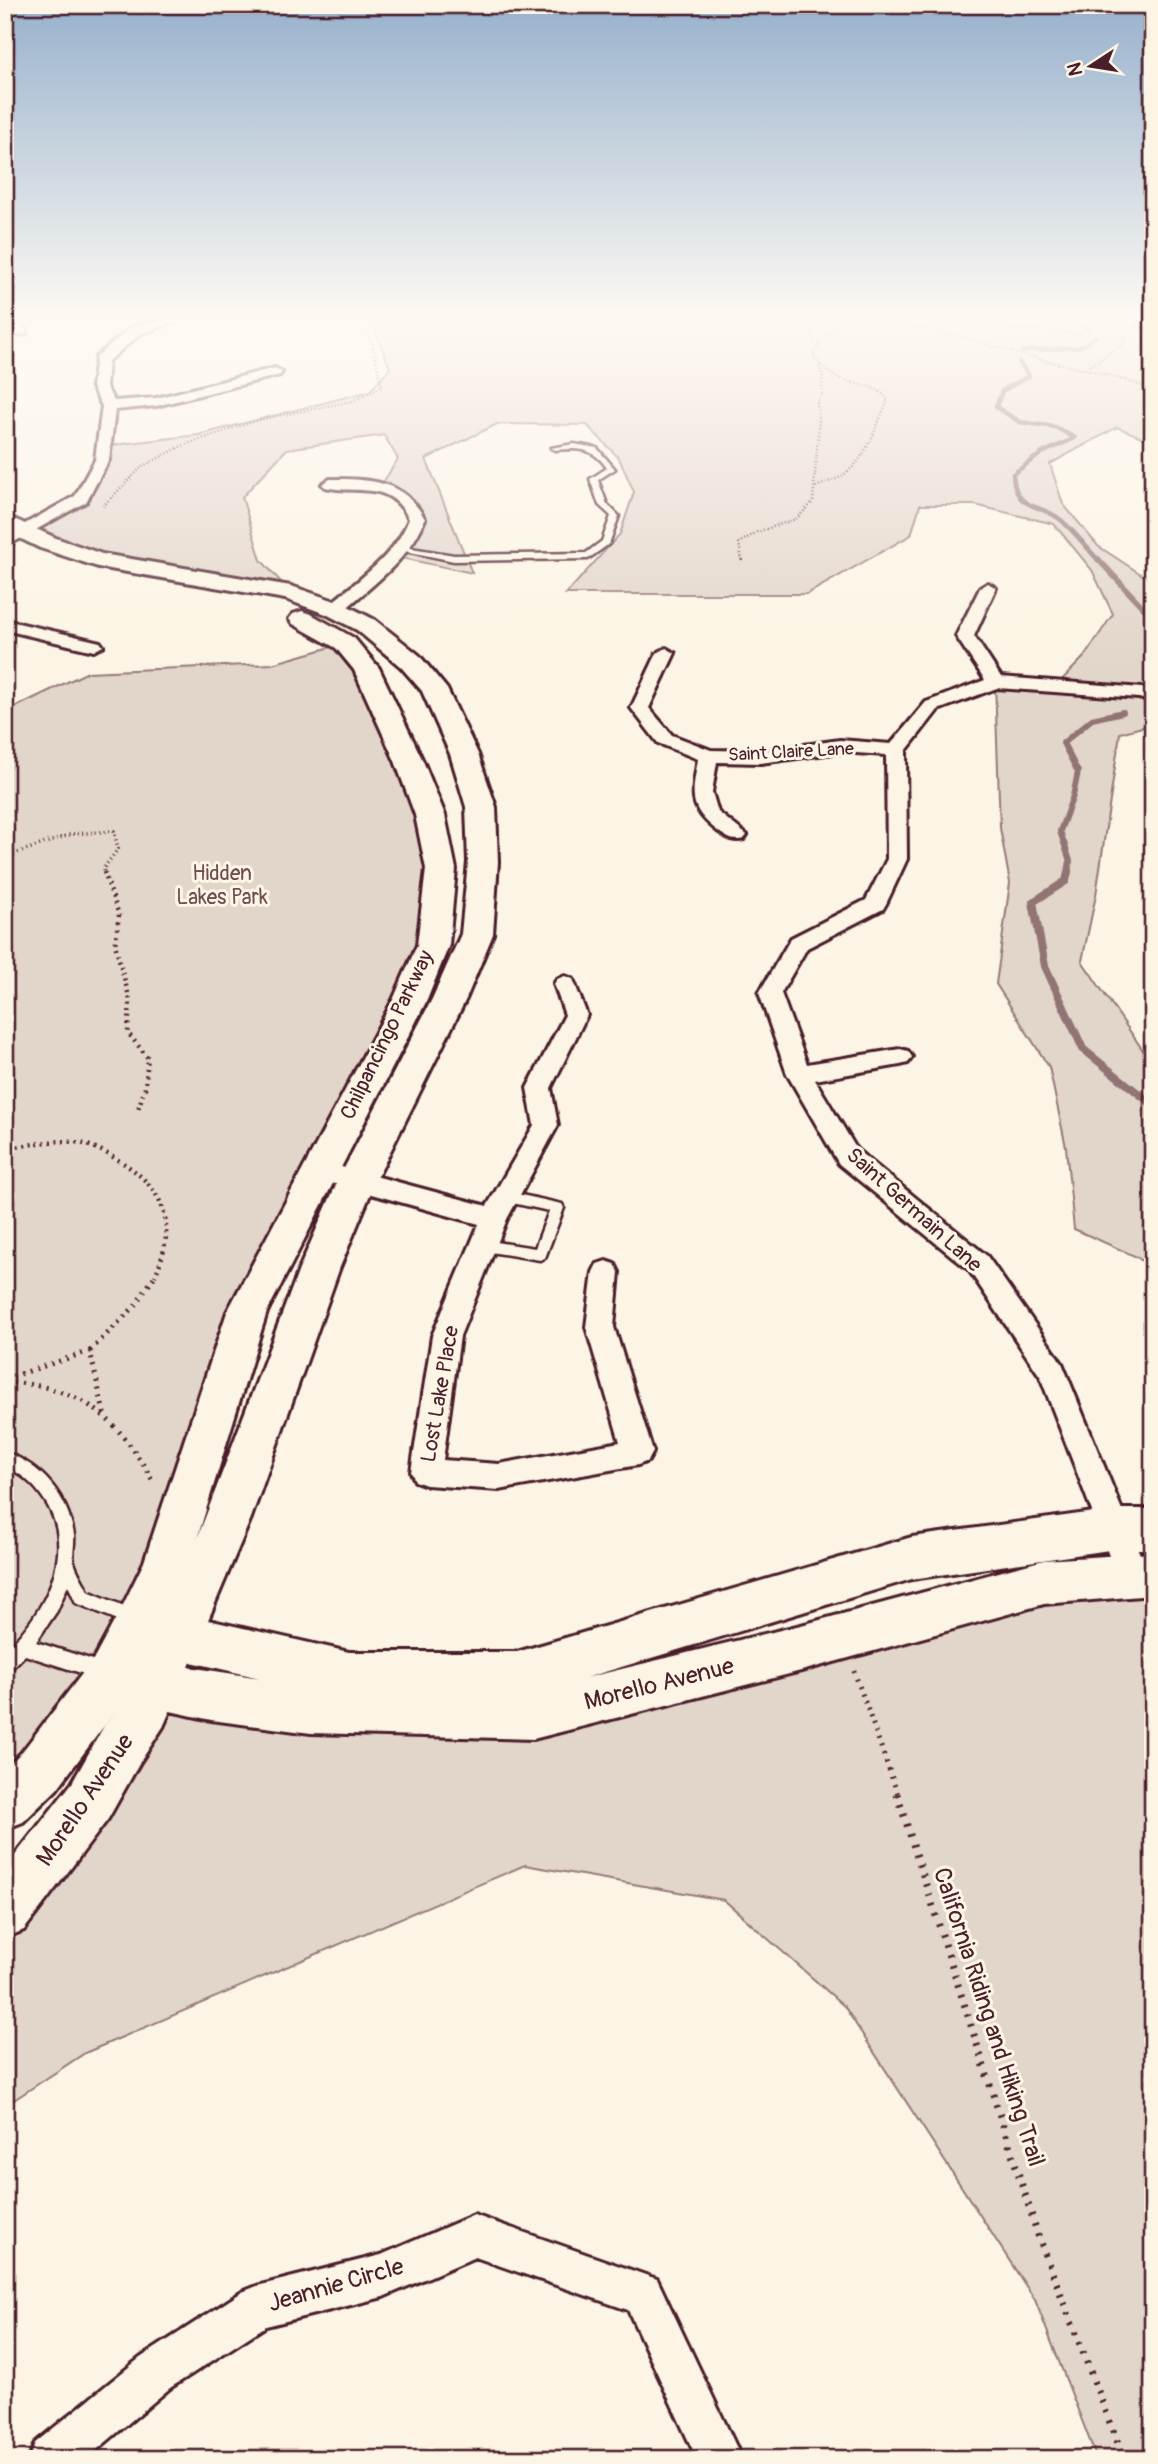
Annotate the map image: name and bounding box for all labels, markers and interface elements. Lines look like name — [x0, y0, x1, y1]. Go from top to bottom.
north arrow — [1056, 32, 1126, 102]
text: N — [1062, 60, 1088, 78]
street label: Saint Claire Lane — [728, 737, 855, 767]
park label: Hidden Lakes Park — [176, 860, 268, 911]
street label: Chilpancingo Parkway — [334, 946, 440, 1124]
street label: Saint Germain Lane — [840, 1142, 988, 1279]
street label: Lost Lake Place — [415, 1323, 465, 1464]
street label: Morello Avenue — [581, 1651, 737, 1717]
street label: Morello Avenue — [30, 1728, 140, 1872]
street label: California Riding and Hiking Trail — [927, 1864, 1051, 2170]
street label: Jeannie Circle — [265, 2252, 407, 2318]

